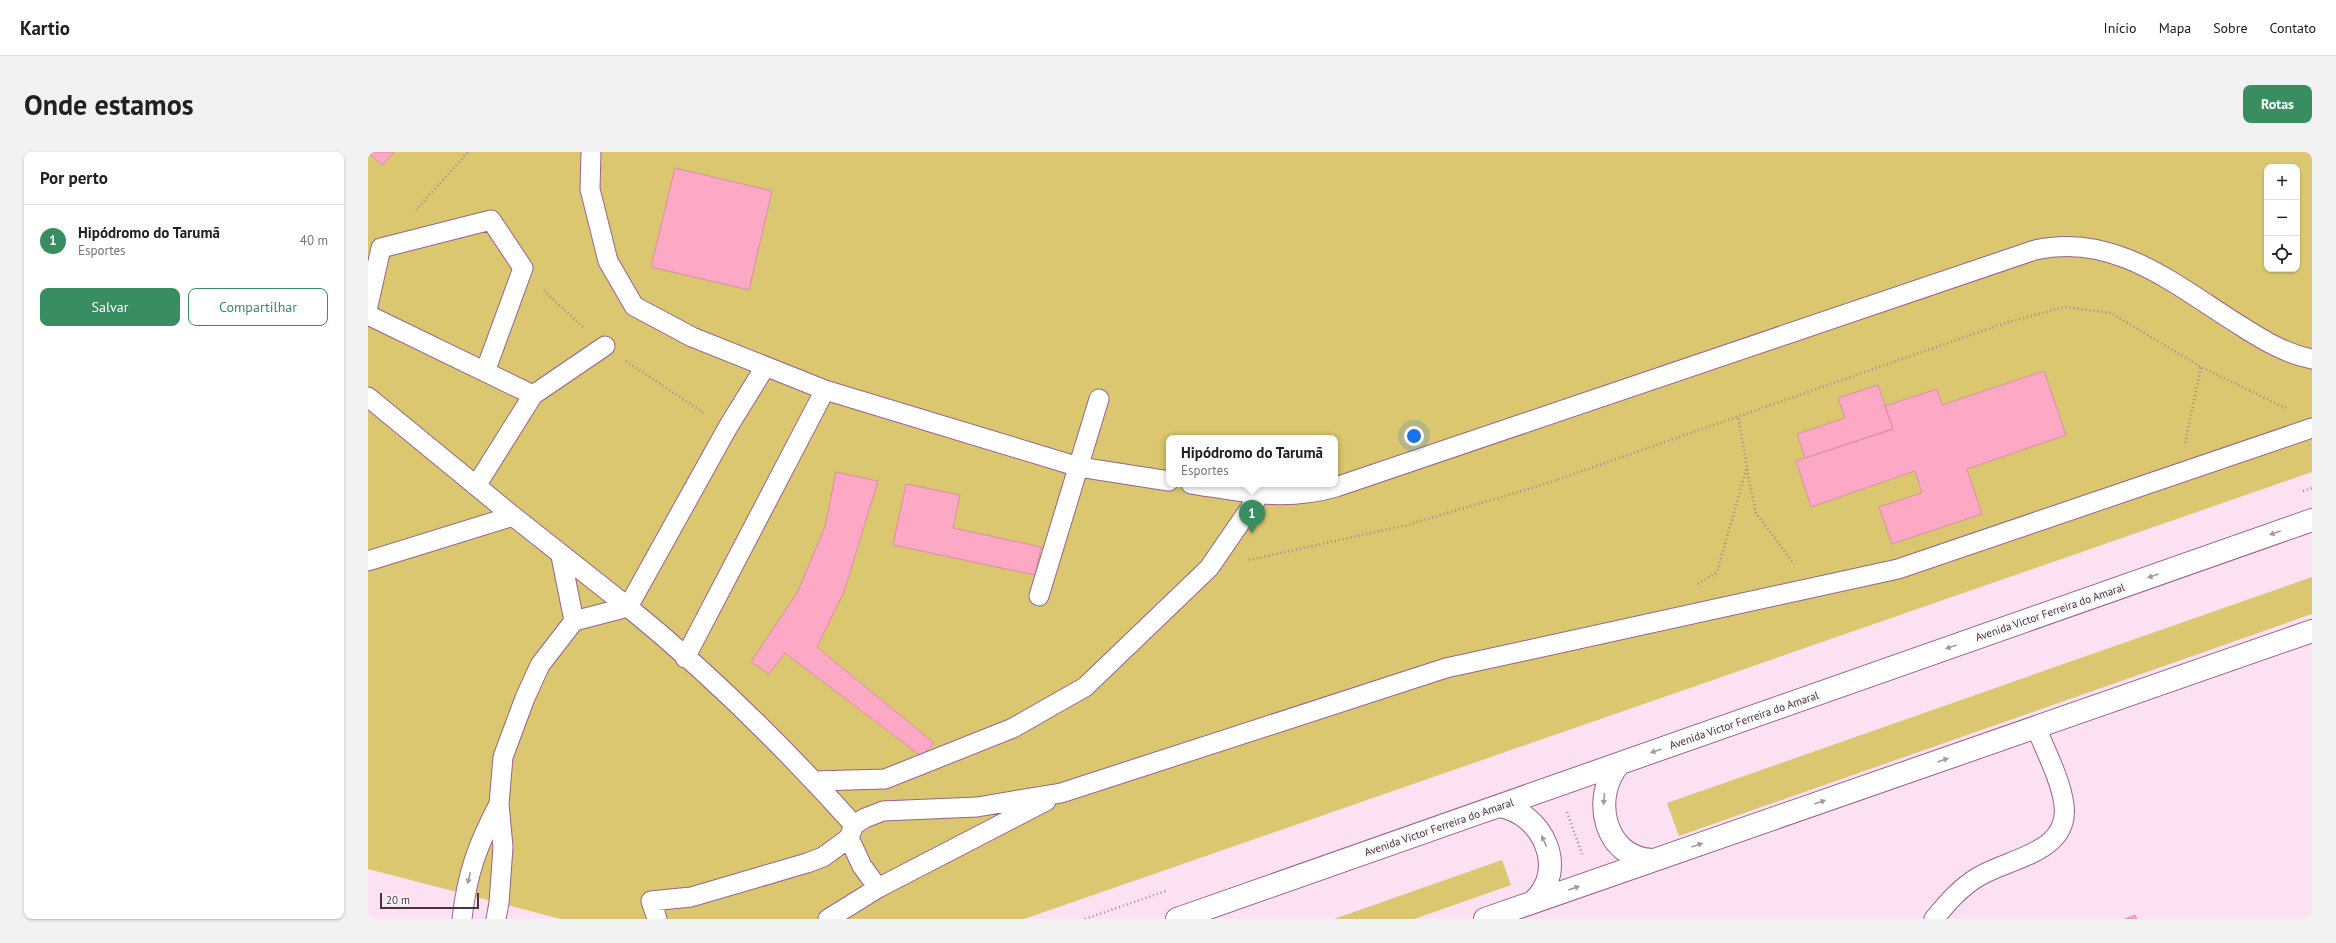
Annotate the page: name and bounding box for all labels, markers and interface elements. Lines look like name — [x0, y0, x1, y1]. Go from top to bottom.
text: Kartio — [20, 16, 70, 40]
text: Início — [2104, 19, 2137, 37]
text: Mapa — [2159, 19, 2191, 37]
text: Sobre — [2213, 19, 2248, 37]
text: Contato — [2270, 19, 2316, 37]
button: Rotas — [2243, 85, 2312, 123]
text: Onde estamos — [24, 86, 194, 123]
map controls — [2264, 164, 2300, 272]
button: + — [2264, 164, 2300, 200]
text: Por perto — [40, 167, 108, 189]
button: − — [2264, 200, 2300, 236]
text: Hipódromo do Tarumã — [78, 223, 220, 242]
text: 1 — [49, 232, 57, 249]
text: 40 m — [300, 232, 328, 249]
button: locate — [2264, 236, 2300, 272]
text: Esportes — [78, 242, 126, 259]
button: Salvar — [40, 288, 180, 326]
button: Compartilhar — [188, 288, 328, 326]
your location — [1404, 426, 1424, 446]
popup — [1166, 435, 1338, 487]
text: Hipódromo do Tarumã — [1181, 443, 1323, 462]
text: Esportes — [1181, 462, 1229, 479]
pin: 1 — [1239, 500, 1265, 533]
one-way arrow — [2269, 531, 2281, 537]
one-way arrow — [2146, 574, 2158, 580]
street label: Avenida Victor Ferreira do Amaral — [1973, 580, 2127, 644]
one-way arrow — [1944, 645, 1956, 651]
street label: Avenida Victor Ferreira do Amaral — [1667, 688, 1821, 752]
one-way arrow — [1650, 748, 1662, 754]
one-way arrow — [1937, 756, 1949, 762]
one-way arrow — [1600, 793, 1607, 805]
street label: Avenida Victor Ferreira do Amaral — [1362, 795, 1516, 859]
one-way arrow — [1814, 799, 1826, 805]
one-way arrow — [1541, 835, 1547, 846]
one-way arrow — [1691, 842, 1703, 848]
one-way arrow — [465, 872, 471, 884]
one-way arrow — [1569, 884, 1581, 890]
scale bar — [380, 891, 479, 910]
text: 20 m — [386, 893, 410, 907]

